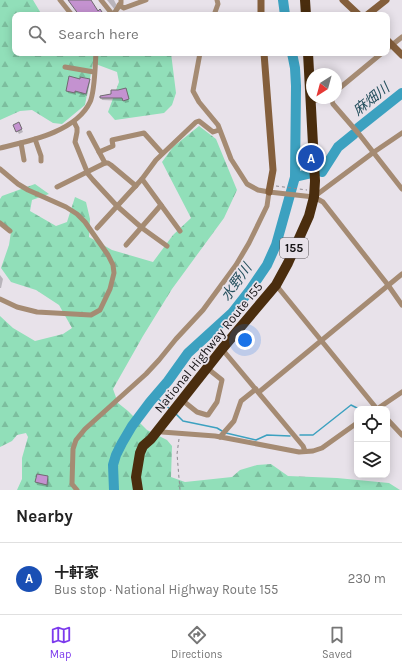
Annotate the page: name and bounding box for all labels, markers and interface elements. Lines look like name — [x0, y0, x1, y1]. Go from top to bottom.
search box — [12, 12, 390, 56]
icon: search — [26, 23, 48, 45]
text: Search here — [58, 25, 139, 43]
north arrow — [306, 68, 342, 104]
water label: 麻畑川 — [350, 78, 395, 119]
pin: A — [298, 143, 324, 173]
road number: 155 — [280, 238, 308, 258]
water label: 水野川 — [217, 259, 257, 304]
street label: National Highway Route 155 — [151, 279, 266, 416]
your location — [235, 330, 255, 350]
map controls — [354, 406, 390, 478]
button: locate — [354, 406, 390, 442]
button: layers — [354, 442, 390, 478]
text: Nearby — [16, 506, 73, 526]
text: 十軒家 — [54, 564, 99, 582]
text: A — [25, 571, 33, 586]
text: 230 m — [348, 571, 386, 586]
text: Bus stop · National Highway Route 155 — [54, 582, 278, 597]
tab: Map — [50, 624, 72, 661]
tab: Directions — [171, 624, 223, 661]
tab: Saved — [322, 624, 352, 661]

